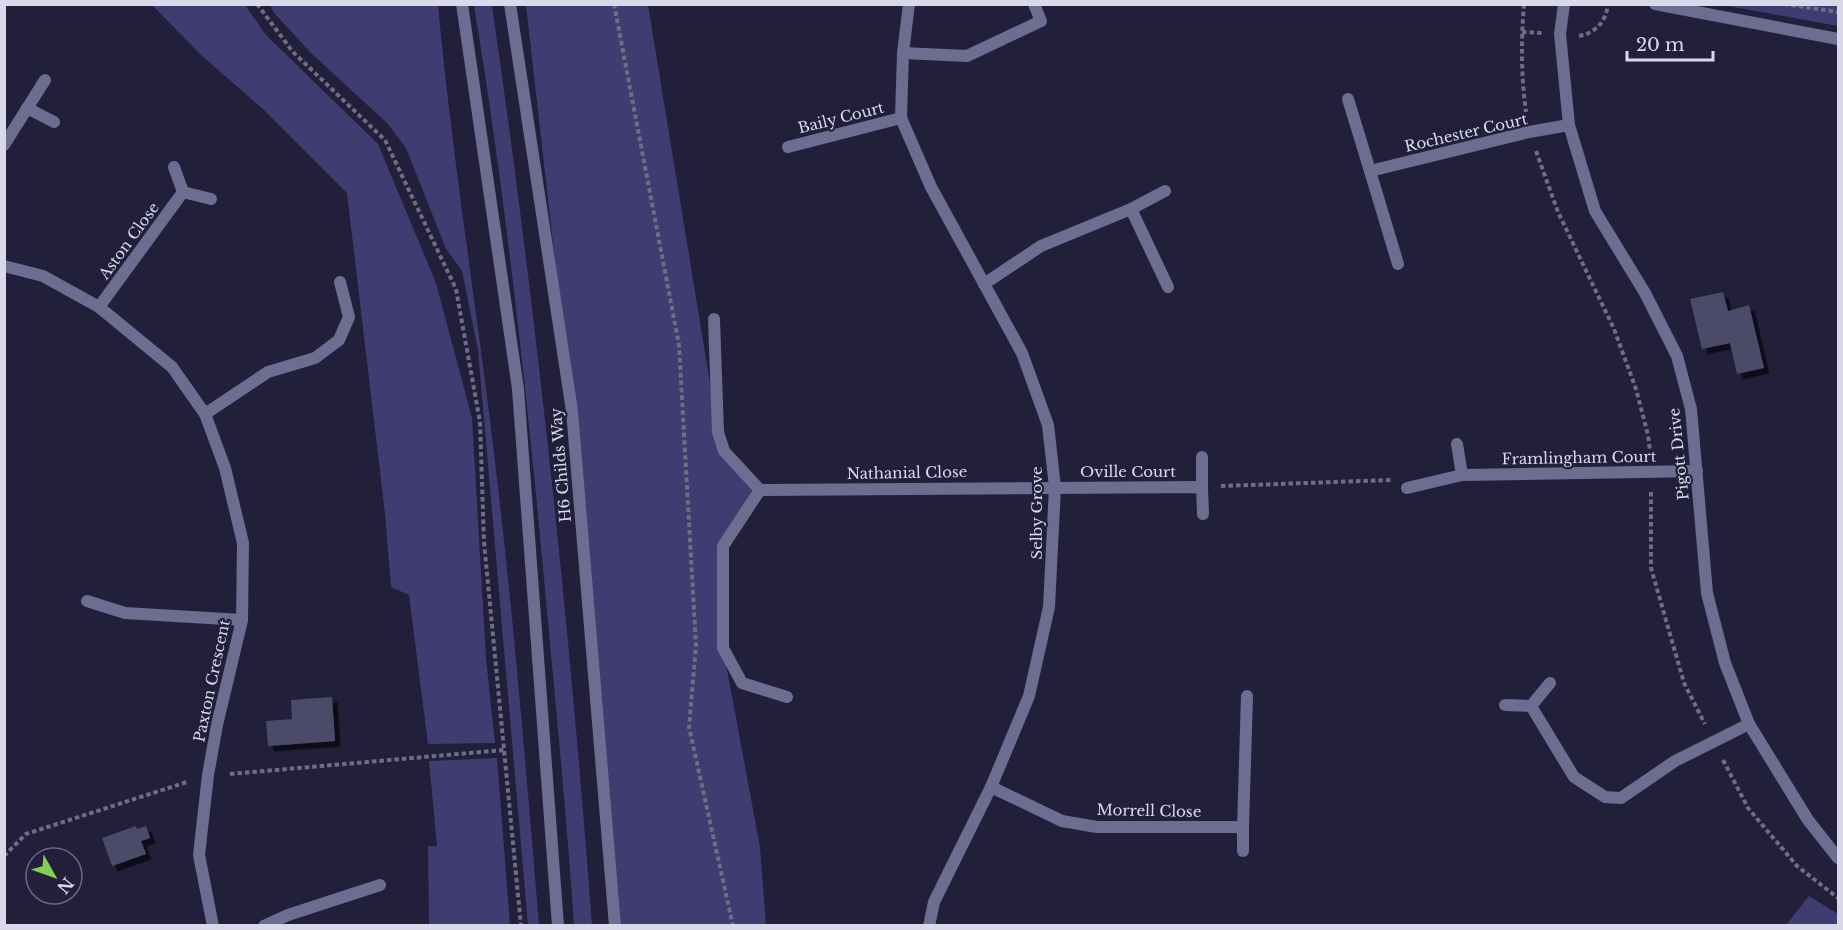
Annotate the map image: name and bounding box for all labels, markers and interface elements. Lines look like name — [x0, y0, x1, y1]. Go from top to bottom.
scale bar — [1627, 24, 1712, 62]
text: 20 m — [1636, 34, 1684, 56]
street label: Baily Court — [796, 98, 886, 137]
street label: Rochester Court — [1403, 109, 1529, 156]
street label: Aston Close — [94, 198, 163, 284]
street label: H6 Childs Way — [546, 407, 575, 523]
street label: Pigott Drive — [1664, 407, 1693, 501]
street label: Framlingham Court — [1502, 447, 1657, 468]
street label: Nathanial Close — [847, 462, 967, 483]
street label: Oville Court — [1080, 462, 1176, 481]
street label: Selby Grove — [1027, 466, 1046, 560]
street label: Paxton Crescent — [189, 618, 234, 744]
street label: Morrell Close — [1097, 800, 1202, 821]
north arrow — [24, 846, 84, 906]
text: N — [53, 873, 78, 898]

